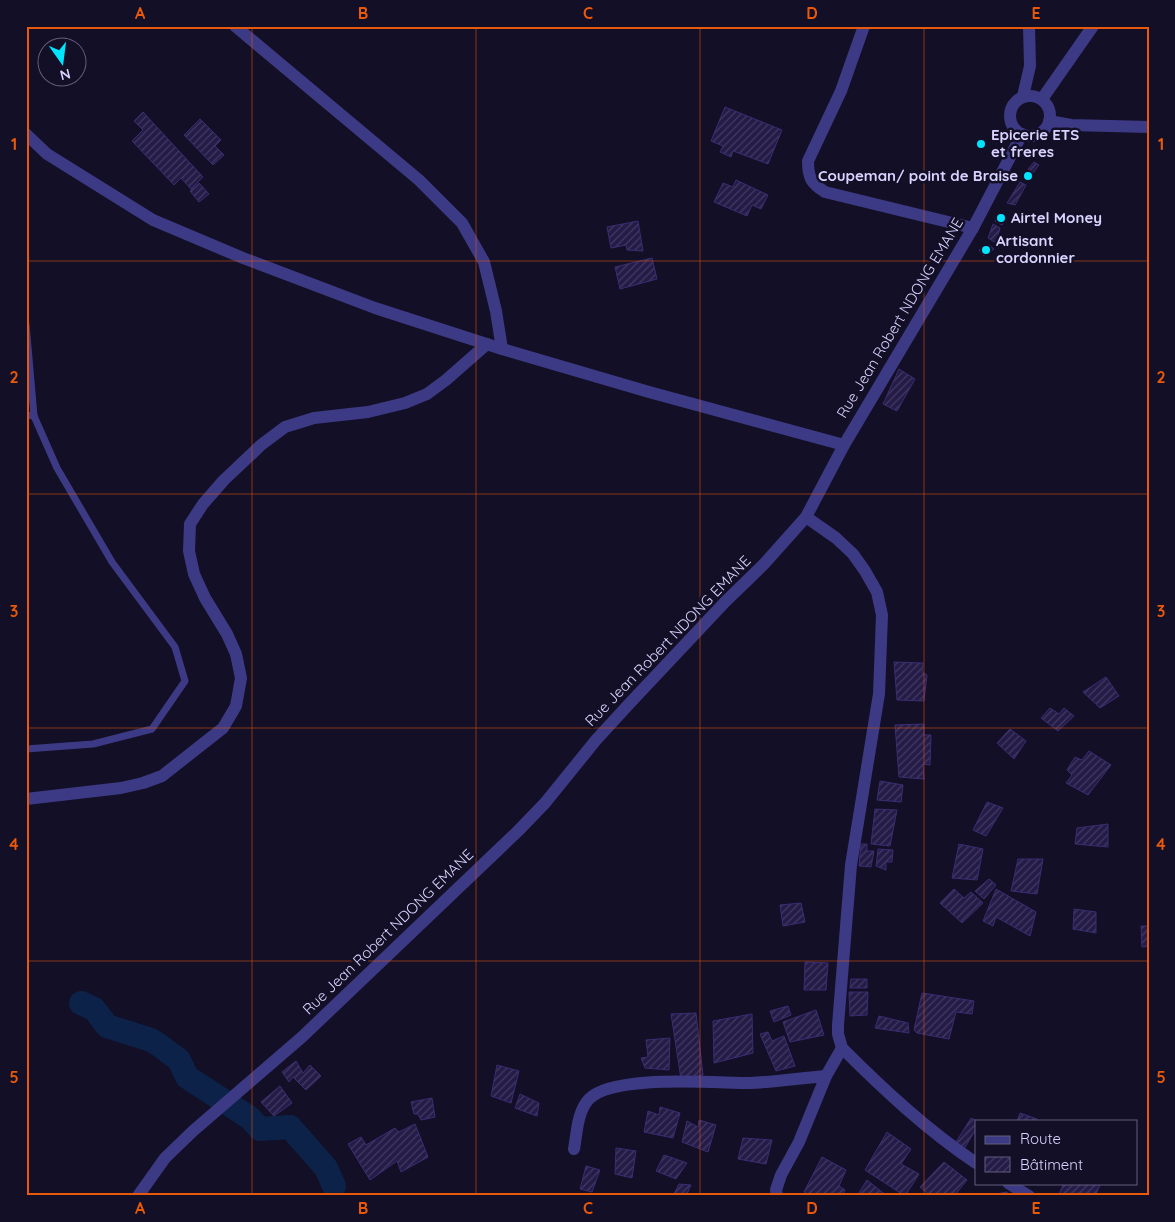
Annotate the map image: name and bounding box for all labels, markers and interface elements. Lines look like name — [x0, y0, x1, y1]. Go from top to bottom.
text: A — [135, 3, 146, 23]
text: B — [358, 3, 368, 23]
text: C — [583, 3, 593, 23]
text: D — [806, 3, 818, 23]
text: E — [1031, 3, 1041, 23]
north arrow — [38, 38, 88, 88]
text: N — [58, 65, 72, 85]
place label: Epicerie ETS et freres — [991, 125, 1079, 161]
text: 1 — [11, 134, 17, 154]
text: 1 — [1158, 134, 1164, 154]
marker: Epicerie ETS et freres — [975, 138, 987, 150]
place label: Coupeman/ point de Braise — [818, 166, 1018, 185]
marker: Coupeman/ point de Braise — [1022, 170, 1034, 182]
place label: Airtel Money — [1011, 208, 1102, 227]
marker: Airtel Money — [995, 212, 1007, 224]
street label: Rue Jean Robert NDONG EMANE — [832, 214, 967, 421]
place label: Artisant cordonnier — [996, 231, 1075, 267]
marker: Artisant cordonnier — [980, 244, 992, 256]
text: 2 — [9, 367, 19, 387]
text: 2 — [1156, 367, 1166, 387]
street label: Rue Jean Robert NDONG EMANE — [581, 551, 754, 730]
text: 3 — [10, 601, 18, 621]
text: 3 — [1157, 601, 1165, 621]
text: 4 — [9, 834, 19, 854]
text: 4 — [1156, 834, 1166, 854]
street label: Rue Jean Robert NDONG EMANE — [298, 845, 477, 1018]
text: 5 — [9, 1067, 19, 1087]
text: 5 — [1156, 1067, 1166, 1087]
legend — [975, 1120, 1138, 1184]
text: Route — [1020, 1129, 1061, 1148]
text: Bâtiment — [1020, 1155, 1083, 1174]
text: A — [135, 1198, 146, 1218]
text: B — [358, 1198, 368, 1218]
text: C — [583, 1198, 593, 1218]
text: D — [806, 1198, 818, 1218]
text: E — [1031, 1198, 1041, 1218]

